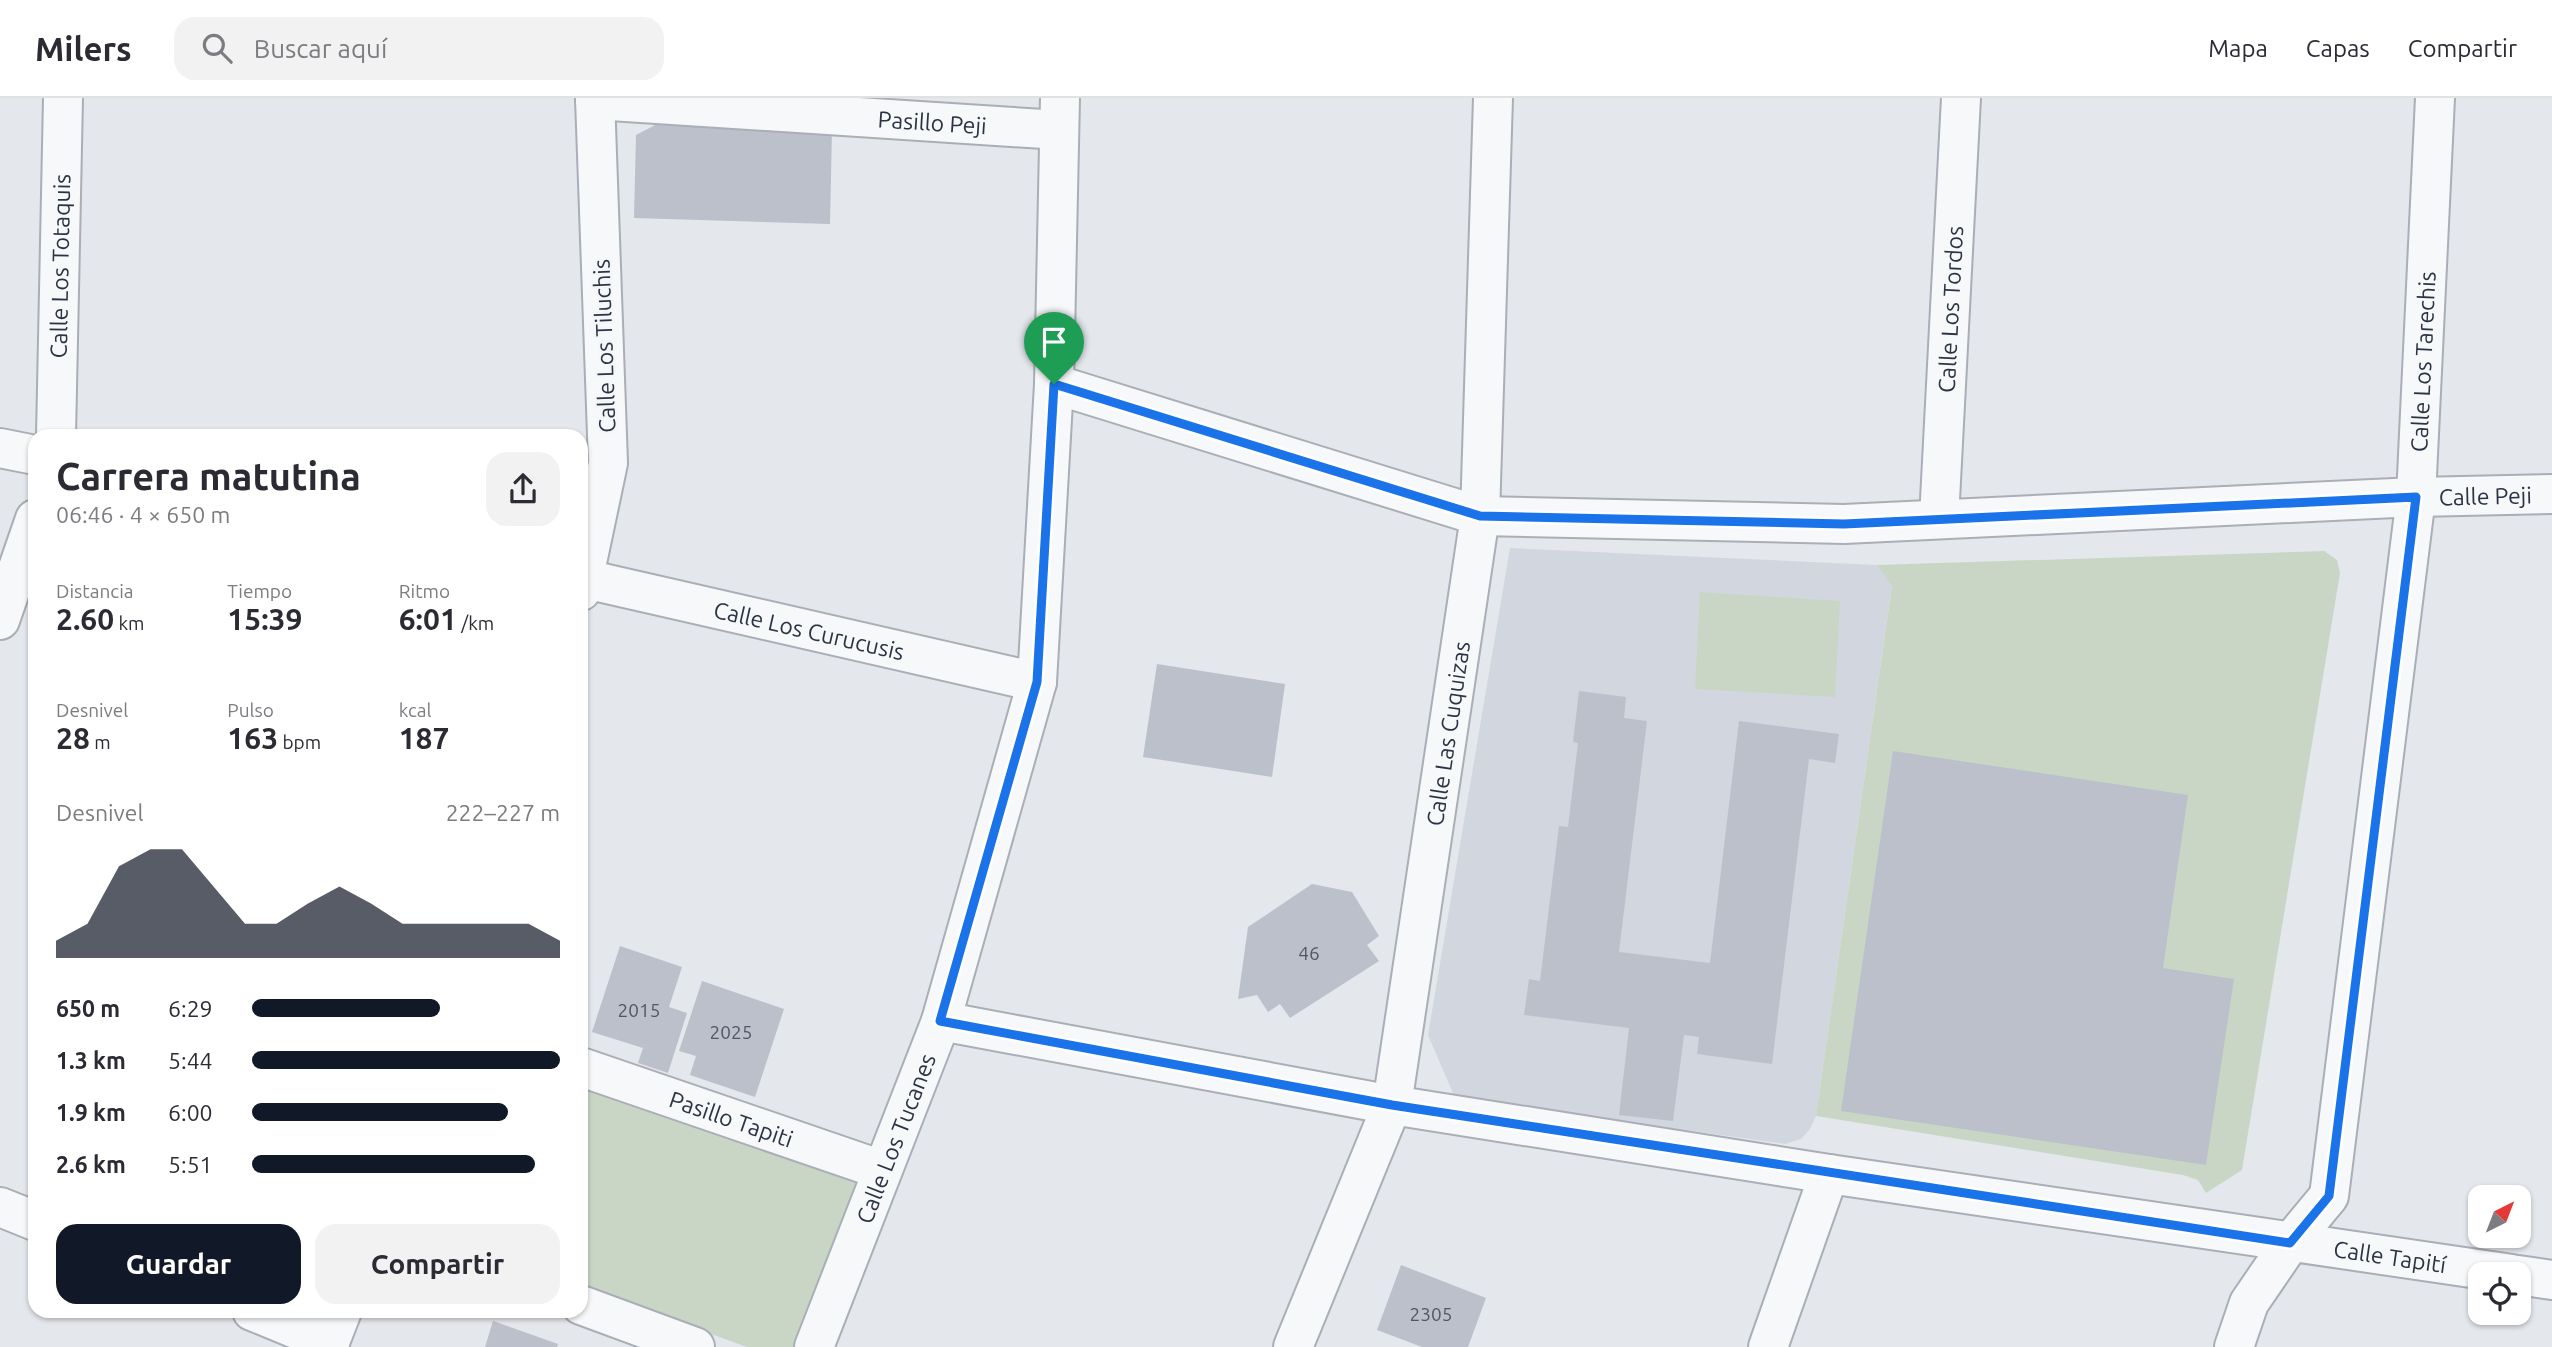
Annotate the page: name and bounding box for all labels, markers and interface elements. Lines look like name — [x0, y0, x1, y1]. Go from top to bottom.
search box — [174, 17, 664, 80]
icon: search — [198, 29, 236, 67]
text: Milers — [35, 30, 132, 67]
text: Buscar aquí — [254, 34, 387, 63]
text: Mapa — [2208, 35, 2268, 62]
text: Capas — [2306, 35, 2370, 62]
text: Compartir — [2408, 35, 2517, 62]
street label: Pasillo Peji — [877, 106, 987, 138]
street label: Calle Los Totaquis — [45, 173, 74, 359]
street label: Calle Los Tordos — [1933, 225, 1967, 393]
street label: Calle Los Tiluchis — [588, 259, 620, 433]
street label: Calle Los Tarechis — [2406, 271, 2439, 453]
pin — [1024, 312, 1084, 384]
icon: arrive — [1035, 323, 1073, 361]
button: share — [486, 452, 560, 526]
text: Carrera matutina — [56, 455, 361, 497]
street label: Calle Peji — [2438, 482, 2532, 509]
text: 06:46 · 4 × 650 m — [56, 502, 230, 527]
text: Distancia — [56, 580, 134, 602]
text: Tiempo — [227, 580, 292, 602]
text: Ritmo — [399, 580, 450, 602]
street label: Calle Los Curucusis — [711, 596, 907, 664]
text: 2.60 — [56, 602, 114, 636]
text: 15:39 — [227, 602, 302, 636]
text: 6:01 — [399, 602, 457, 636]
text: km — [114, 612, 144, 634]
text: /km — [457, 612, 494, 634]
street label: Calle Las Cuquizas — [1421, 640, 1474, 828]
text: Desnivel — [56, 699, 128, 721]
text: Pulso — [227, 699, 274, 721]
text: kcal — [399, 699, 431, 721]
text: 28 — [56, 721, 90, 755]
text: 163 — [227, 721, 278, 755]
text: 187 — [399, 721, 449, 755]
text: m — [90, 731, 111, 753]
text: bpm — [278, 731, 321, 753]
text: Desnivel — [56, 800, 144, 825]
text: 222–227 m — [446, 800, 560, 825]
house number: 46 — [1298, 942, 1320, 964]
text: 650 m — [56, 996, 120, 1021]
text: 6:29 — [168, 996, 213, 1021]
house number: 2015 — [618, 999, 660, 1021]
house number: 2025 — [710, 1021, 752, 1043]
text: 1.3 km — [56, 1048, 126, 1073]
text: 5:44 — [168, 1048, 213, 1073]
street label: Calle Los Tucanes — [851, 1050, 940, 1227]
street label: Pasillo Tapiti — [666, 1086, 797, 1151]
text: 1.9 km — [56, 1100, 126, 1125]
text: 6:00 — [168, 1100, 213, 1125]
text: 2.6 km — [56, 1152, 126, 1177]
text: 5:51 — [168, 1152, 213, 1177]
north arrow — [2468, 1185, 2530, 1248]
map controls — [2468, 1185, 2531, 1325]
button: Guardar — [56, 1224, 301, 1304]
button: Compartir — [315, 1224, 560, 1304]
street label: Calle Tapití — [2332, 1236, 2448, 1277]
button: locate — [2468, 1262, 2531, 1325]
house number: 2305 — [1410, 1303, 1452, 1325]

